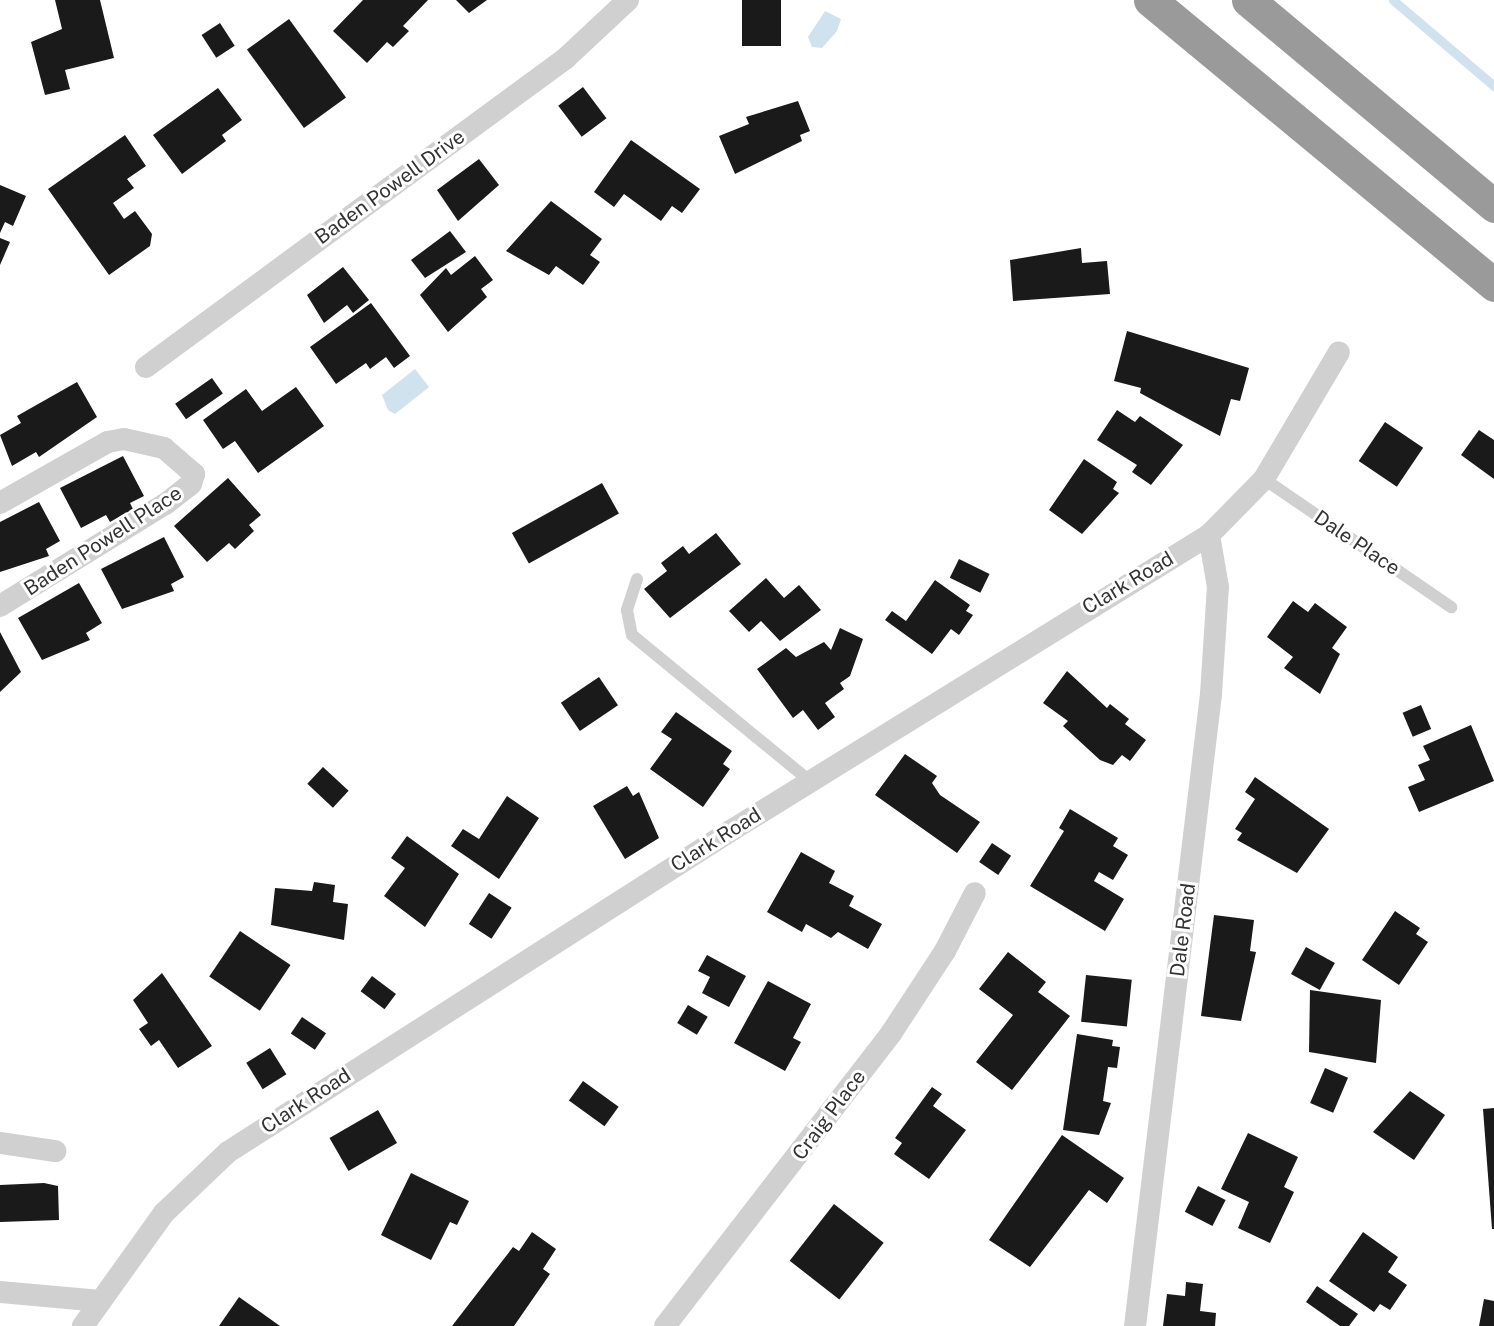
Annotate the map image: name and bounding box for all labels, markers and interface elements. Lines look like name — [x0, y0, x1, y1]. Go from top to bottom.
street label: Baden Powell Drive — [310, 125, 470, 249]
street label: Baden Powell Place — [20, 481, 186, 601]
street label: Dale Place — [1309, 505, 1405, 581]
street label: Clark Road — [1078, 546, 1178, 620]
street label: Clark Road — [666, 803, 766, 877]
street label: Dale Road — [1165, 882, 1201, 978]
street label: Clark Road — [257, 1063, 355, 1139]
street label: Craig Place — [787, 1065, 871, 1165]

